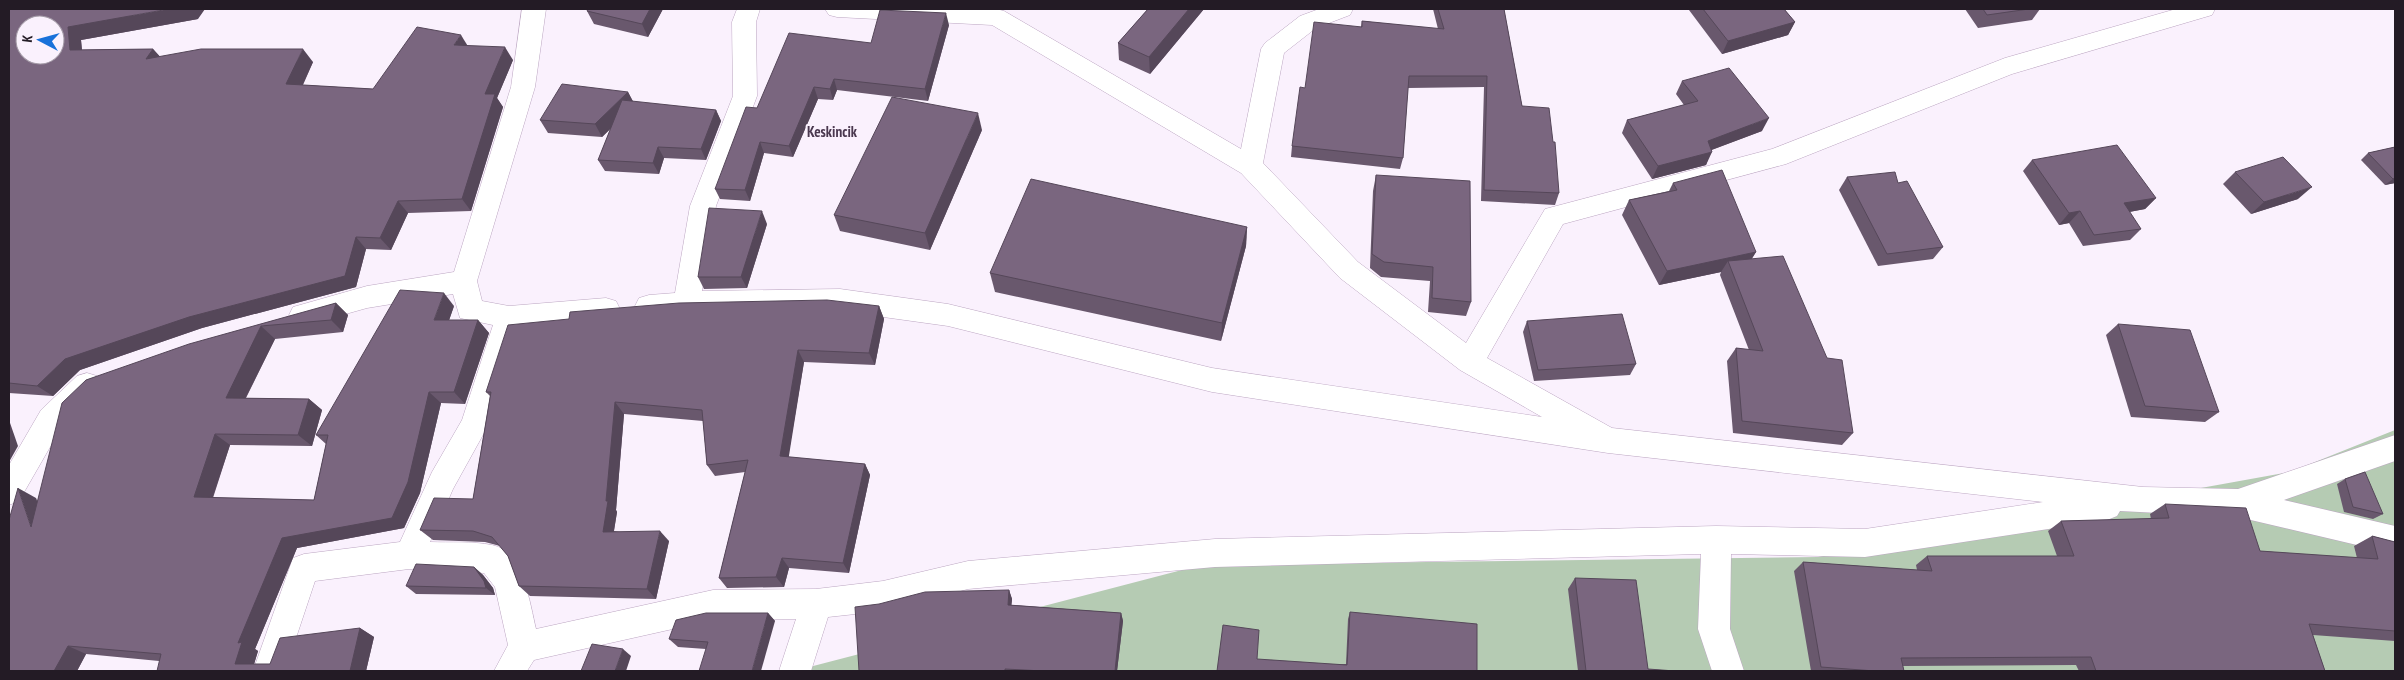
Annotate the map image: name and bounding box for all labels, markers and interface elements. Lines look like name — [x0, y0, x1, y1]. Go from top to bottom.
north arrow — [15, 15, 65, 65]
text: K — [18, 33, 36, 43]
district label: Keskincik — [807, 122, 858, 141]

